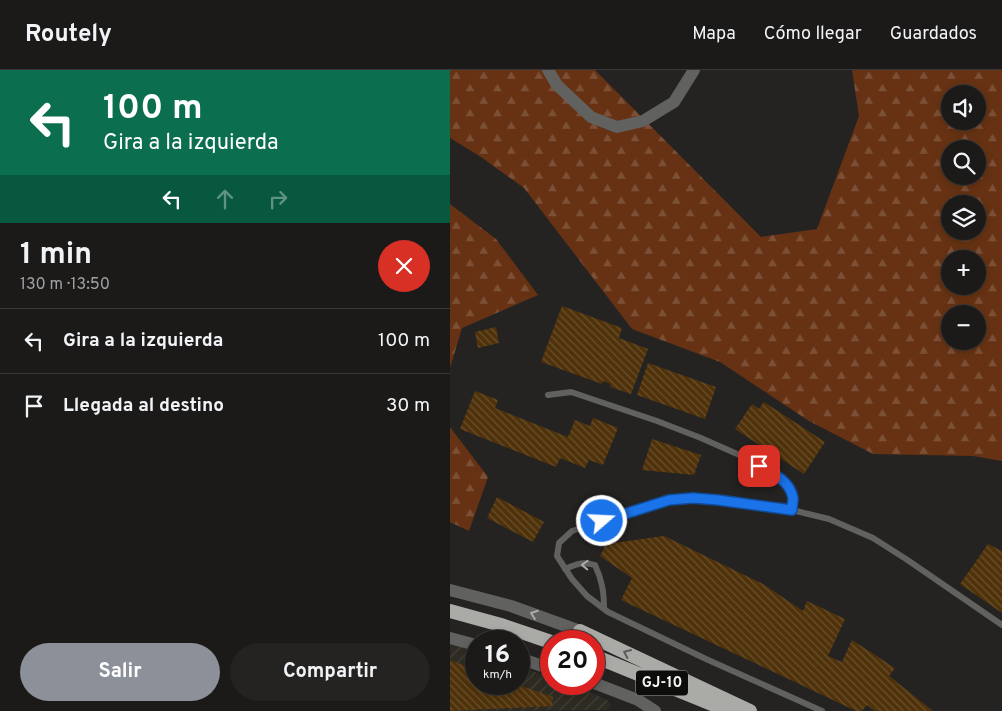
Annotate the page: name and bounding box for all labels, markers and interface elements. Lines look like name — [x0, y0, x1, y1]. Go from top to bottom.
text: Routely — [25, 20, 112, 50]
text: Mapa — [692, 23, 736, 46]
text: Cómo llegar — [764, 23, 862, 46]
text: Guardados — [890, 23, 977, 46]
map controls — [941, 85, 986, 350]
button: sound — [941, 85, 986, 130]
text: 100 m — [103, 87, 203, 131]
icon: left — [20, 90, 85, 155]
text: Gira a la izquierda — [103, 130, 279, 157]
button: search — [941, 140, 986, 185]
icon: left — [158, 185, 186, 213]
icon: ahead — [211, 185, 239, 213]
icon: right — [264, 185, 292, 213]
button: layers — [941, 195, 986, 240]
text: 1 min — [20, 237, 92, 274]
button: close — [378, 240, 430, 292]
button: + — [941, 250, 986, 295]
text: 130 m · 13:50 — [20, 275, 110, 295]
button: − — [941, 305, 986, 350]
icon: left — [20, 327, 48, 355]
text: Gira a la izquierda — [63, 329, 223, 353]
text: 100 m — [378, 329, 430, 353]
icon: arrive — [20, 392, 48, 420]
text: Llegada al destino — [63, 394, 224, 418]
text: 30 m — [386, 394, 430, 418]
pin — [738, 445, 780, 487]
icon: arrive — [745, 452, 773, 480]
position arrow — [575, 494, 627, 546]
one-way arrow — [580, 559, 588, 570]
one-way arrow — [530, 610, 539, 620]
speed limit sign: 20 — [540, 630, 605, 695]
text: 16 — [485, 640, 510, 672]
button: Salir — [20, 643, 220, 701]
button: Compartir — [230, 643, 430, 701]
one-way arrow — [623, 649, 632, 659]
text: km/h — [483, 667, 512, 683]
road number: GJ-10 — [636, 670, 688, 696]

